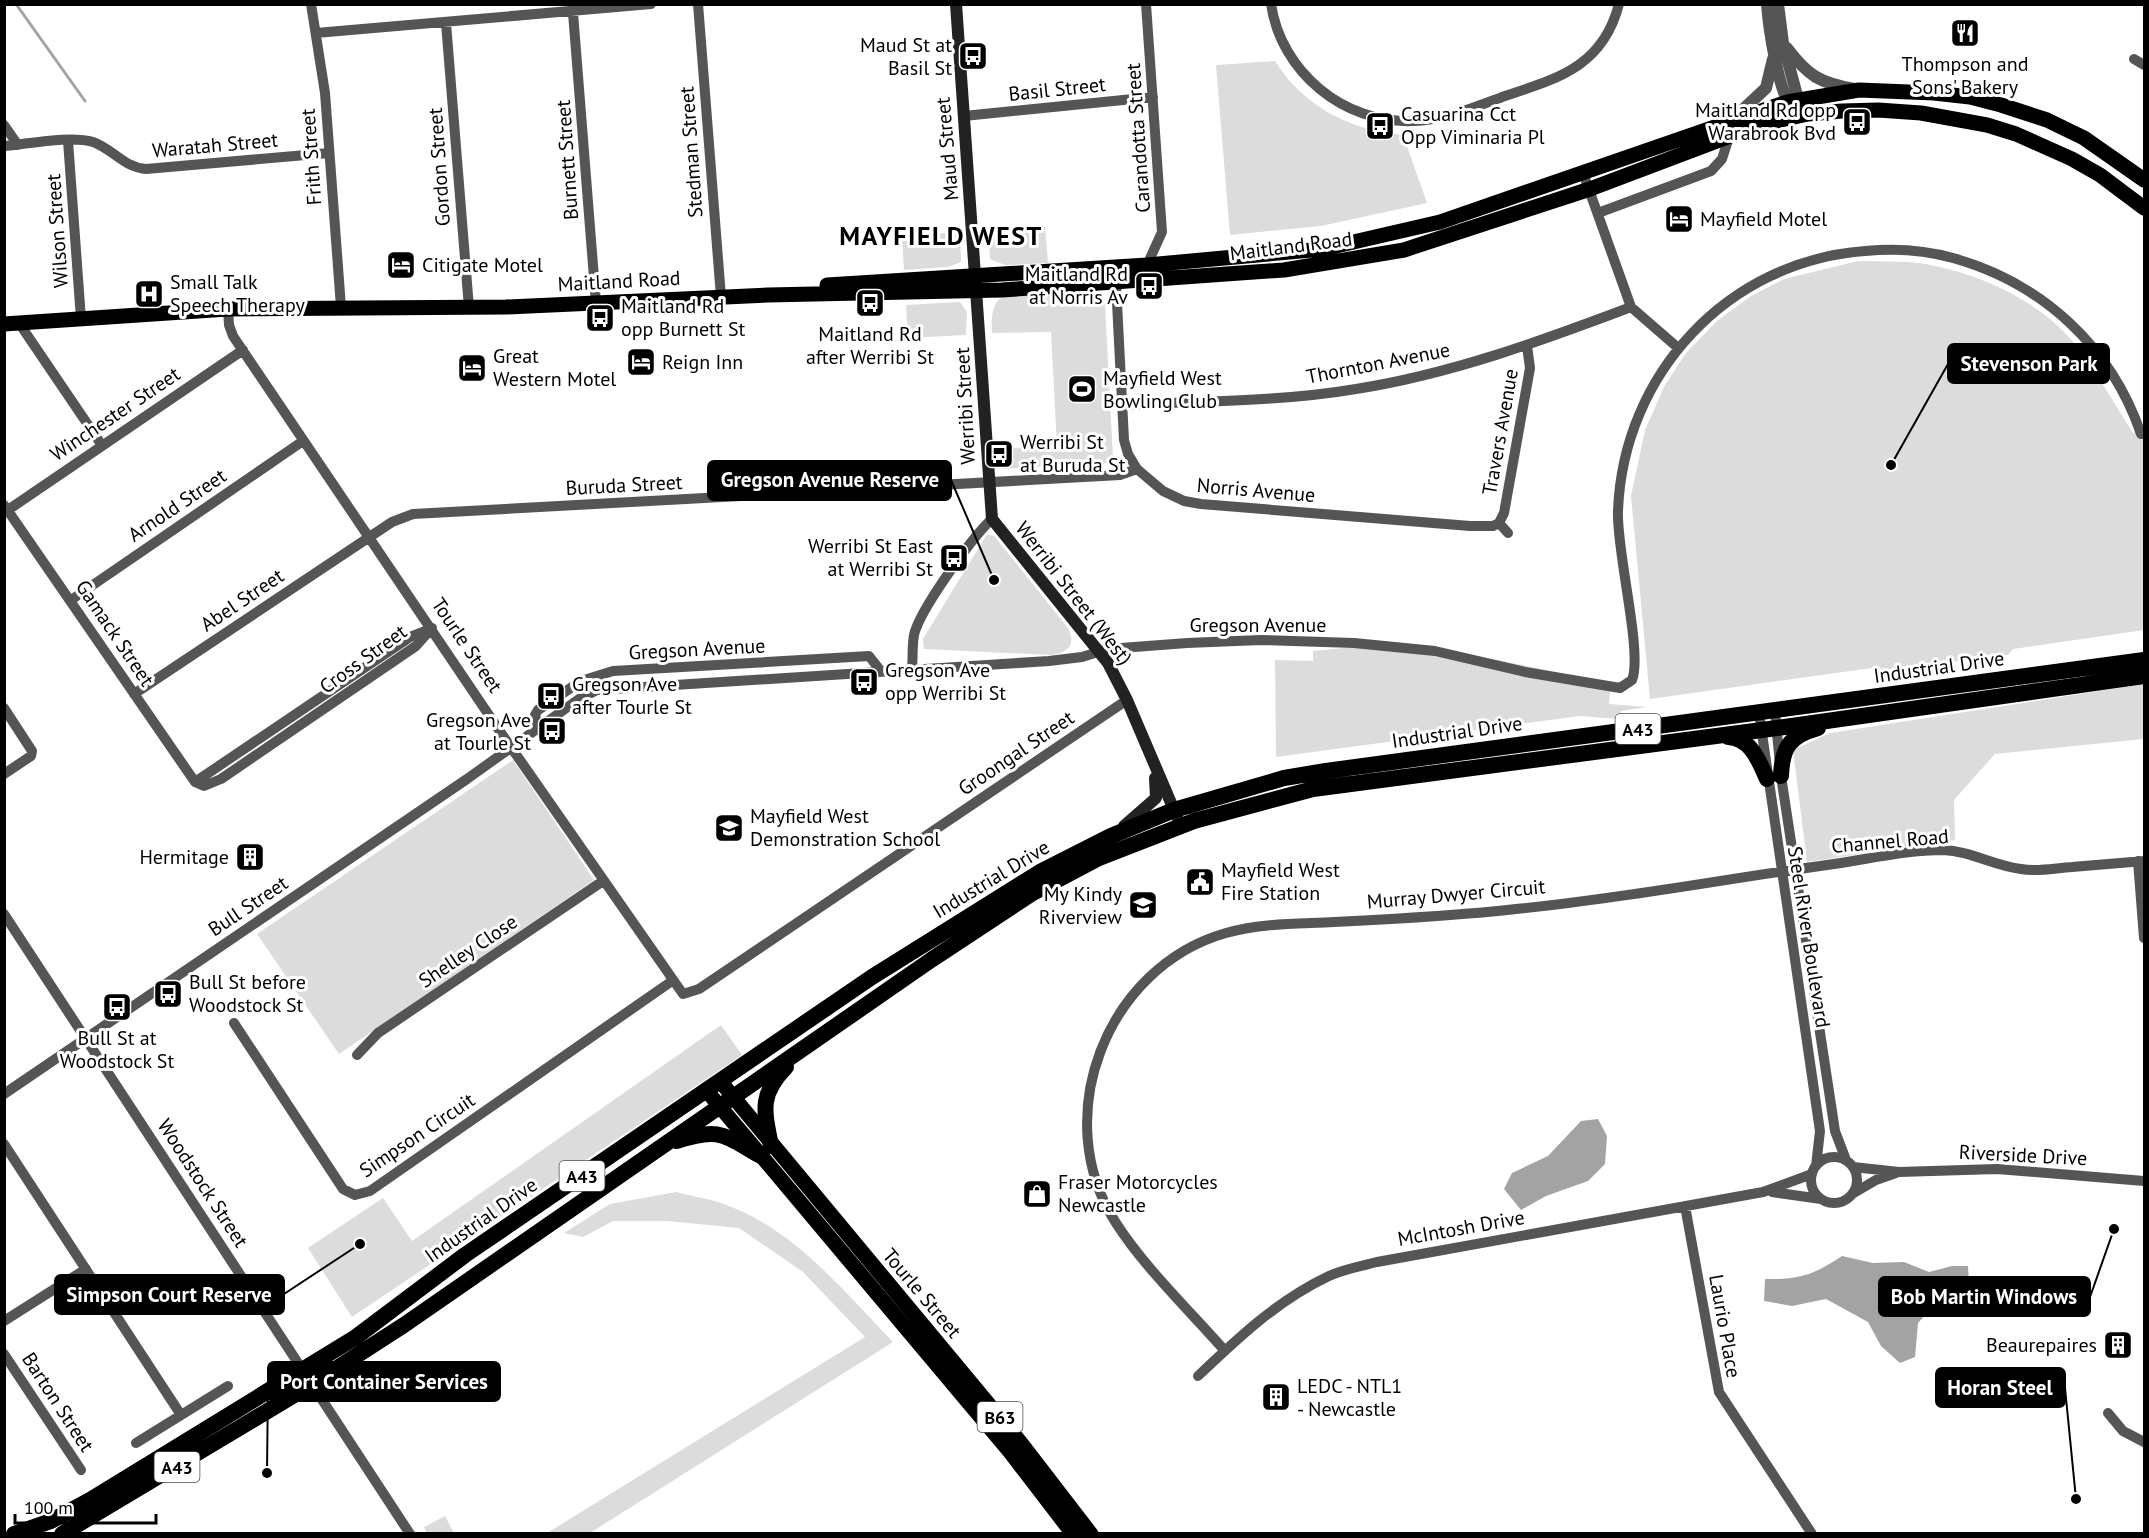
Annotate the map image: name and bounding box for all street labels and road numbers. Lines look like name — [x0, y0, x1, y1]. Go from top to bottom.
street label: Carandotta Street — [1120, 62, 1156, 214]
street label: Basil Street — [1007, 71, 1107, 107]
street label: Stedman Street — [673, 85, 709, 219]
street label: Maud Street — [930, 96, 964, 202]
street label: Burnett Street — [550, 99, 584, 221]
street label: Gordon Street — [422, 107, 456, 227]
street label: Frith Street — [295, 108, 327, 206]
street label: Waratah Street — [151, 127, 279, 163]
street label: Wilson Street — [40, 173, 74, 289]
street label: Maitland Road — [1228, 226, 1354, 266]
street label: Maitland Road — [557, 265, 681, 297]
street label: Thornton Avenue — [1304, 336, 1452, 390]
street label: Werribi Street — [949, 346, 981, 465]
street label: Winchester Street — [45, 361, 185, 467]
street label: Travers Avenue — [1476, 367, 1524, 497]
street label: Arnold Street — [123, 462, 231, 547]
street label: Buruda Street — [565, 469, 683, 501]
street label: Norris Avenue — [1196, 472, 1316, 508]
street label: Werribi Street (West) — [1010, 516, 1138, 670]
street label: Abel Street — [195, 563, 289, 637]
street label: Gamack Street — [70, 575, 160, 691]
street label: Tourle Street — [426, 592, 508, 698]
street label: Gregson Avenue — [1190, 612, 1326, 638]
street label: Cross Street — [314, 618, 412, 699]
street label: Gregson Avenue — [628, 632, 766, 666]
street label: Industrial Drive — [1872, 645, 2006, 689]
street label: Groongal Street — [953, 705, 1079, 801]
street label: Industrial Drive — [1390, 710, 1524, 754]
road number: A43 — [1616, 714, 1660, 744]
street label: Channel Road — [1830, 823, 1950, 859]
street label: Industrial Drive — [928, 834, 1054, 924]
street label: Steel River Boulevard — [1782, 844, 1836, 1030]
street label: Bull Street — [203, 870, 293, 942]
street label: Murray Dwyer Circuit — [1366, 873, 1546, 915]
street label: Shelley Close — [414, 908, 522, 994]
street label: Simpson Circuit — [354, 1087, 480, 1183]
street label: Woodstock Street — [152, 1114, 254, 1252]
street label: Riverside Drive — [1958, 1139, 2088, 1171]
road number: A43 — [560, 1161, 604, 1191]
street label: Industrial Drive — [420, 1172, 542, 1268]
street label: McIntosh Drive — [1396, 1204, 1526, 1252]
street label: Tourle Street — [877, 1243, 967, 1343]
street label: Laurio Place — [1703, 1272, 1747, 1380]
street label: Barton Street — [16, 1347, 100, 1457]
road number: B63 — [978, 1402, 1022, 1432]
road number: A43 — [154, 1452, 200, 1482]

